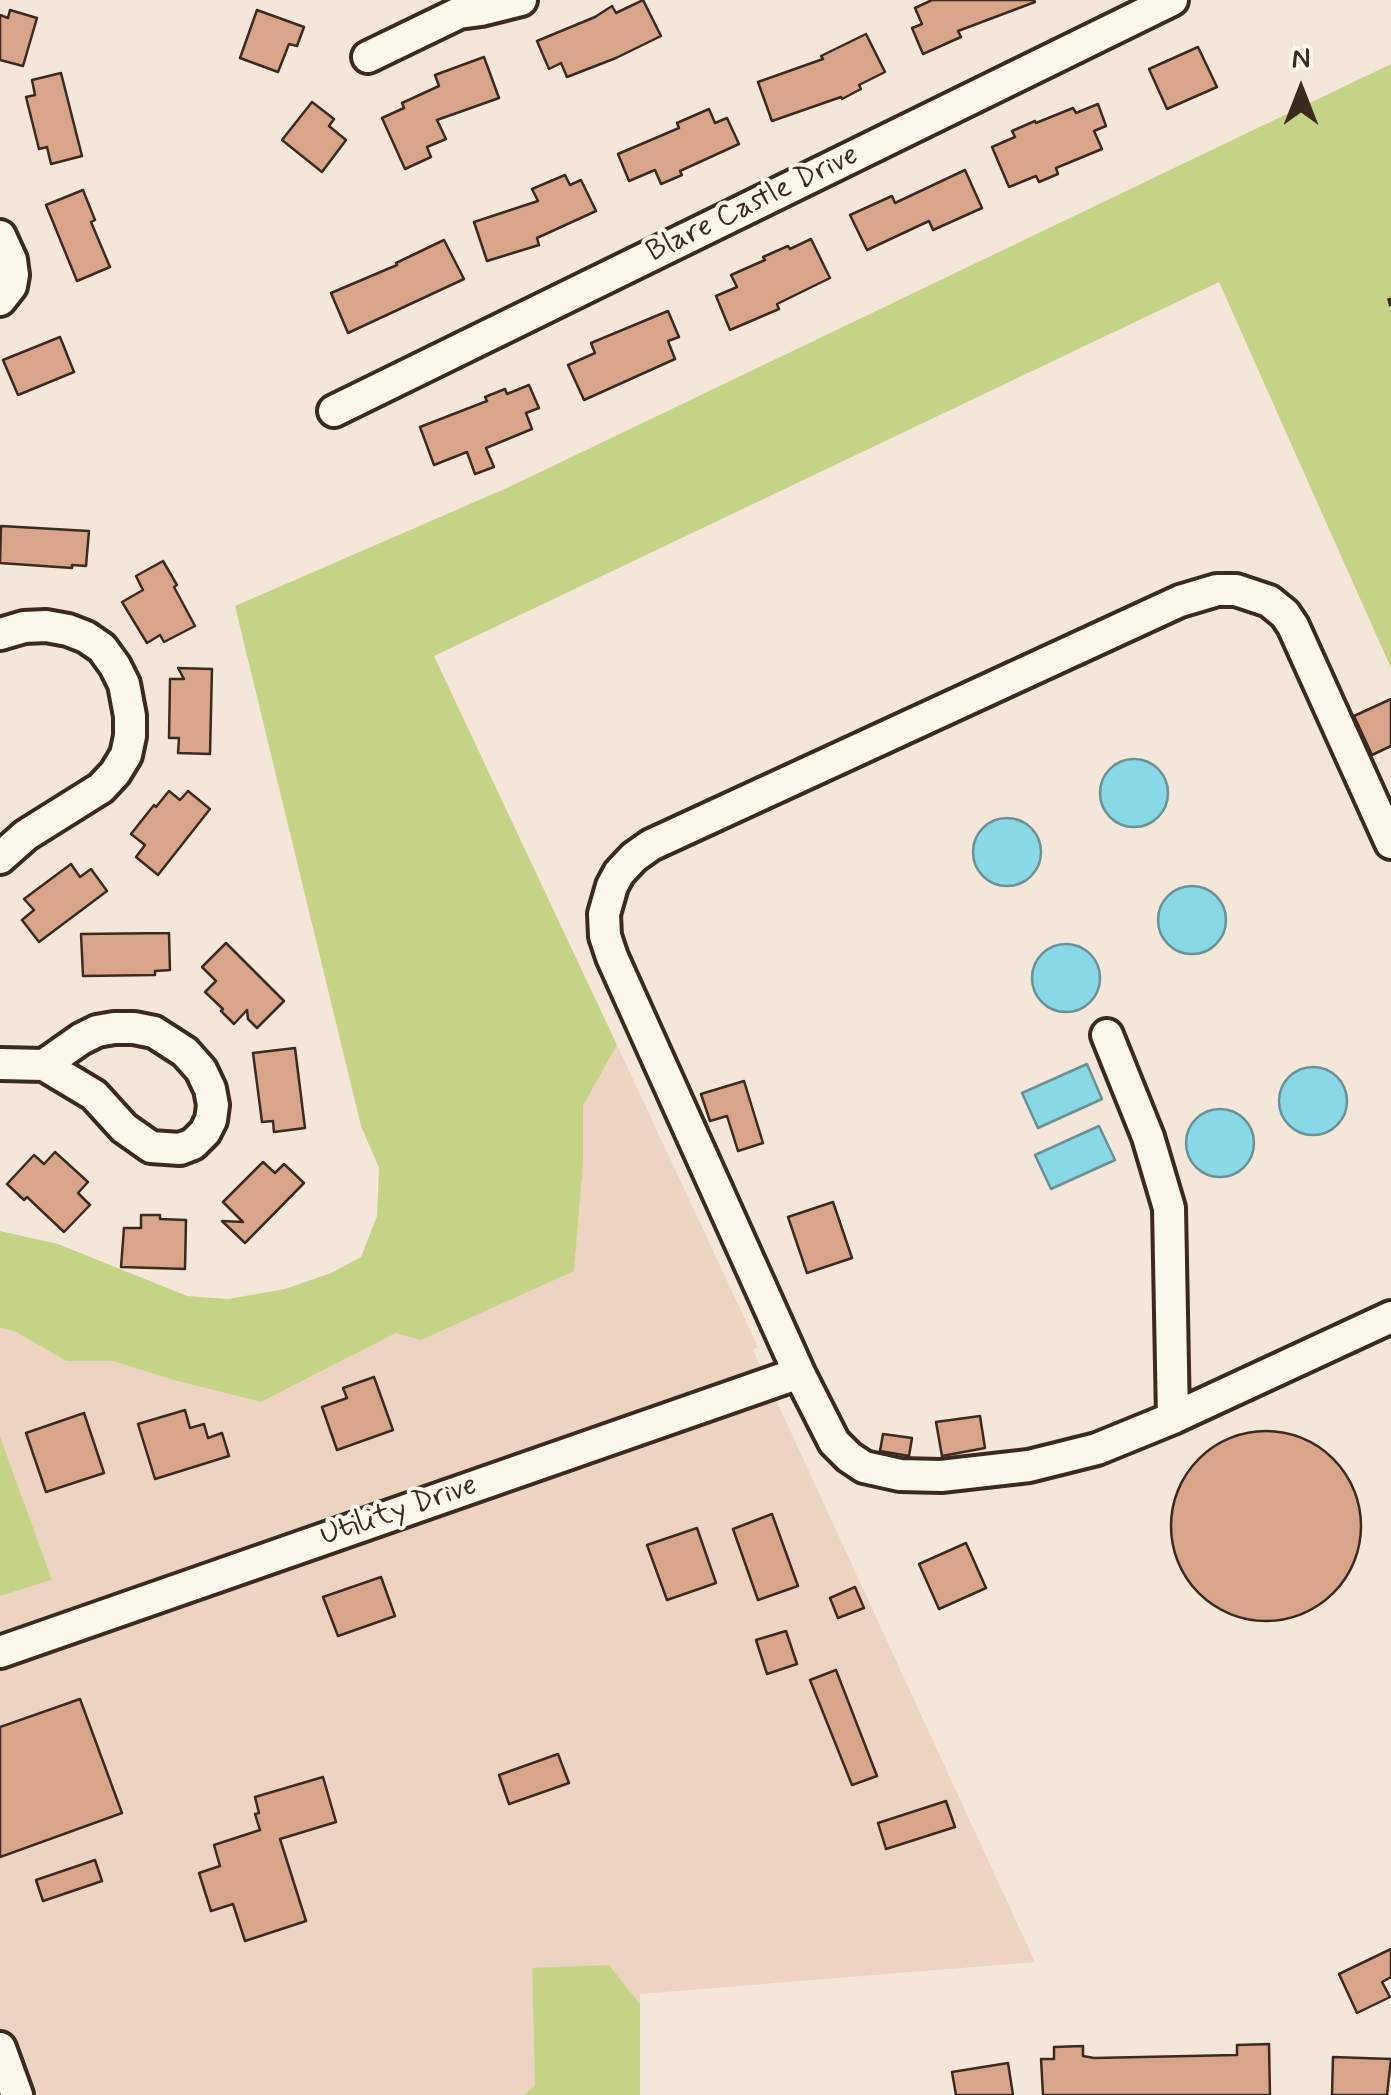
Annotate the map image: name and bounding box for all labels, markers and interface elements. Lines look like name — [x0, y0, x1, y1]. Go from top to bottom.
north arrow — [1251, 40, 1351, 140]
text: N — [1292, 41, 1310, 78]
street label: Blare Castle Drive — [641, 138, 865, 272]
street label: Utility Drive — [316, 1468, 482, 1556]

